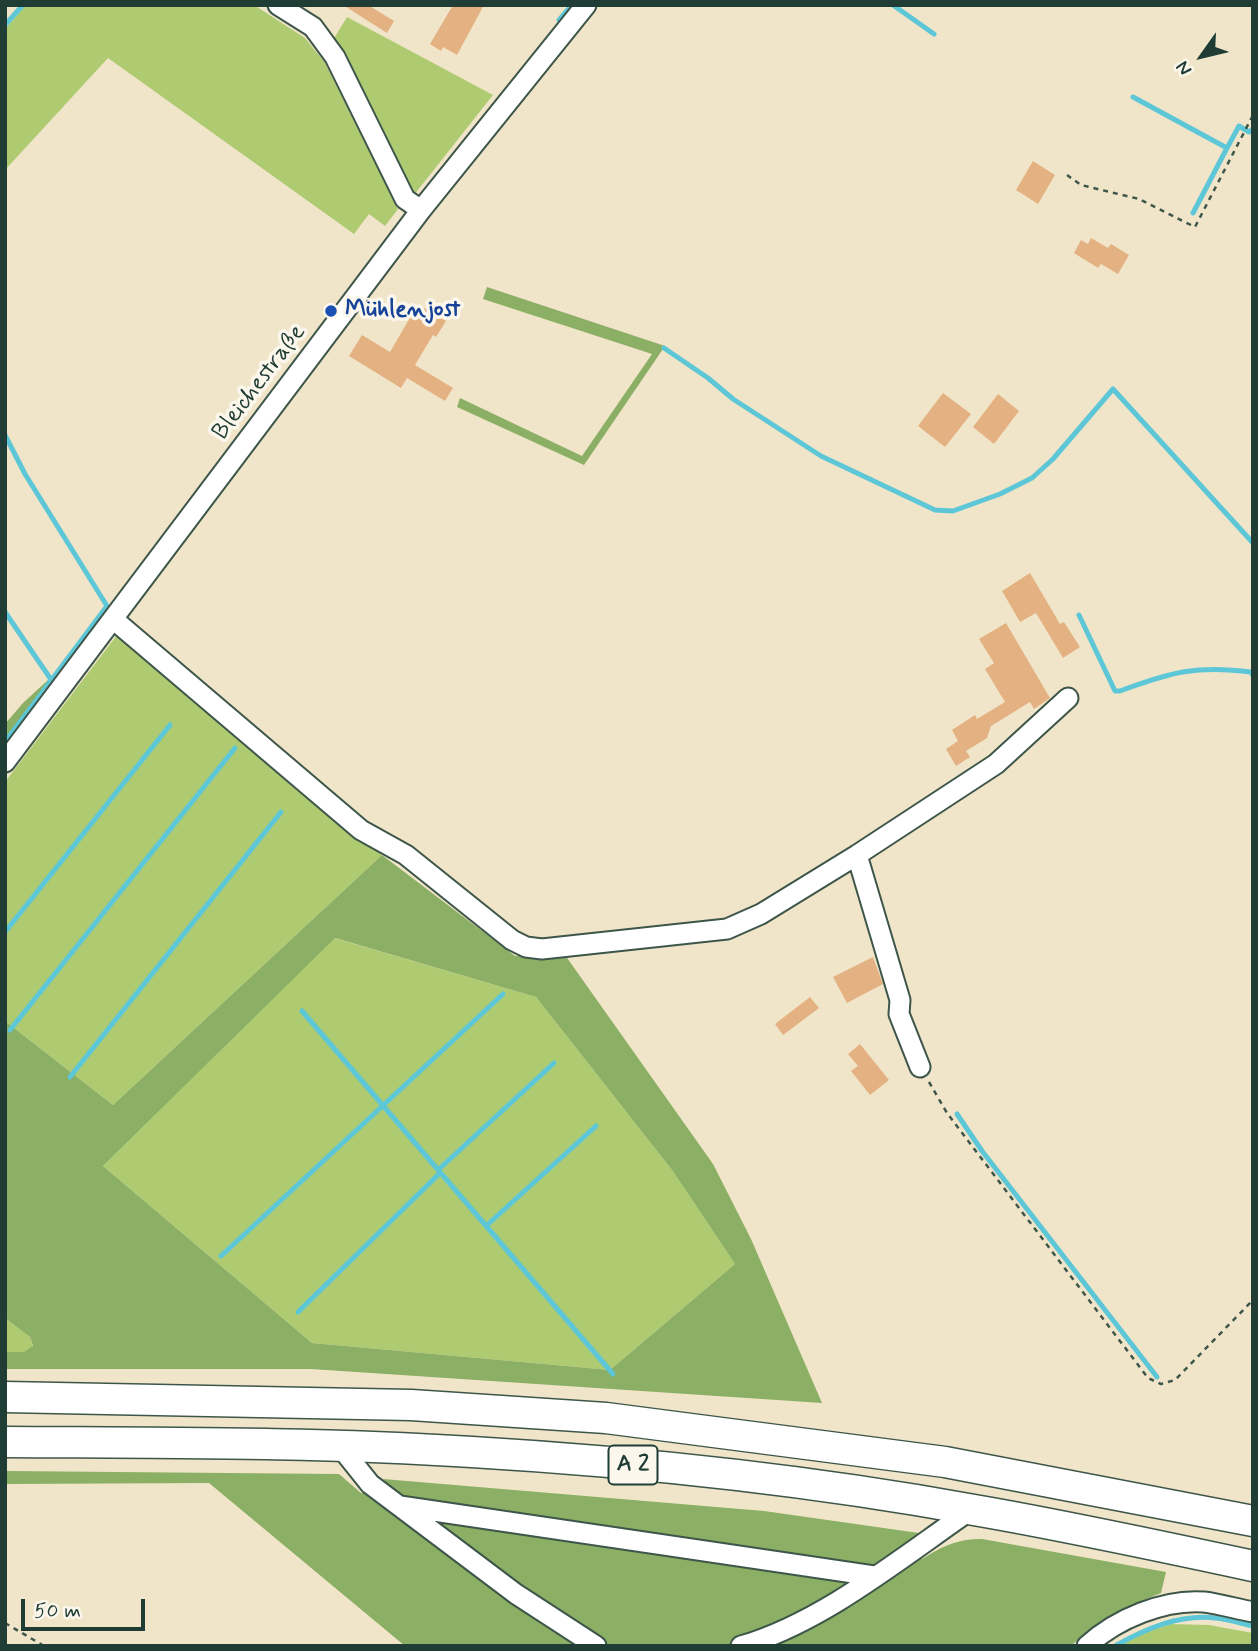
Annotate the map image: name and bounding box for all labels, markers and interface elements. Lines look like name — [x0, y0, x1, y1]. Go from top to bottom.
north arrow — [1167, 21, 1237, 91]
text: N — [1170, 56, 1198, 80]
place label: Mühlenjost — [345, 297, 460, 325]
marker: Mühlenjost — [323, 303, 339, 319]
street label: Bleichestraße — [207, 320, 313, 446]
road number: A 2 — [608, 1446, 658, 1484]
scale bar — [24, 1584, 149, 1628]
text: 50 m — [34, 1597, 81, 1625]

